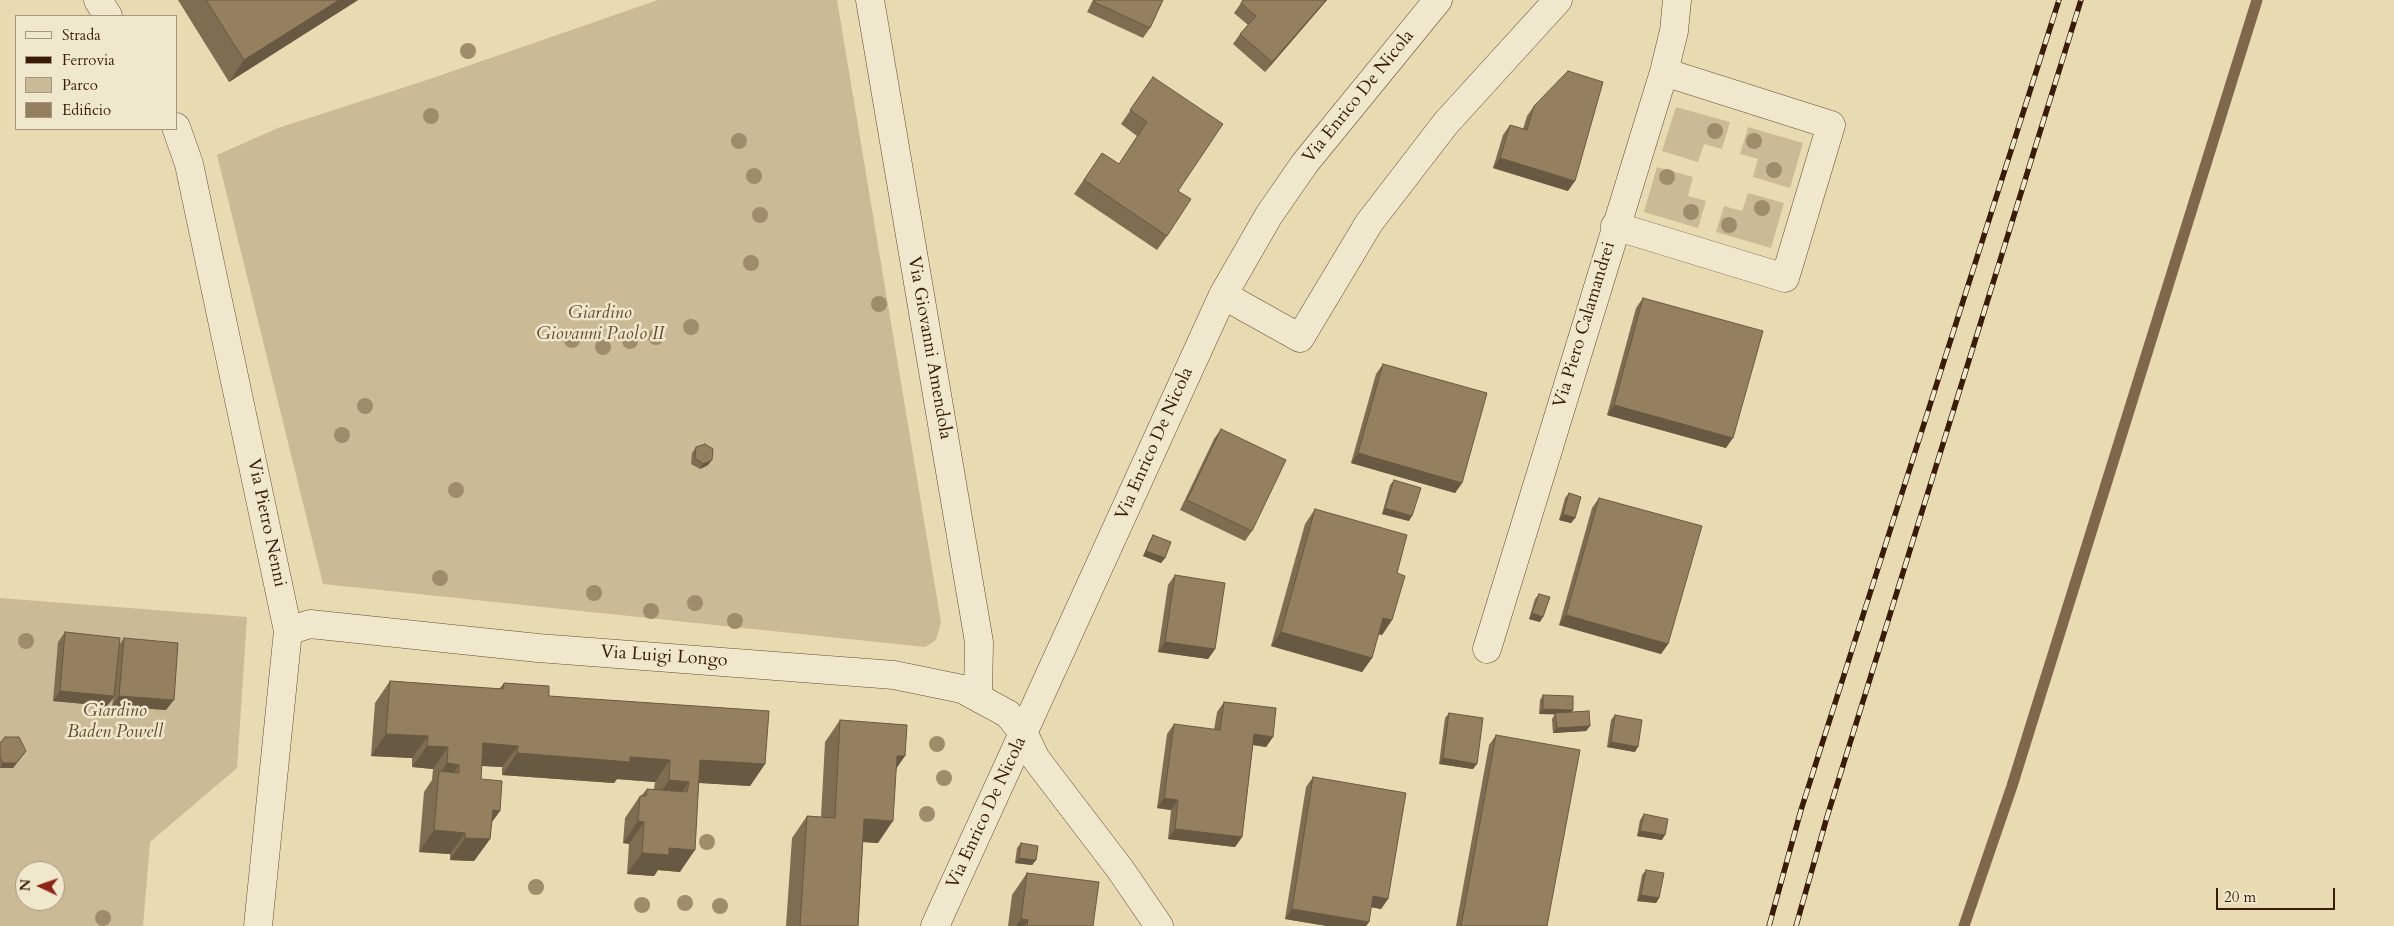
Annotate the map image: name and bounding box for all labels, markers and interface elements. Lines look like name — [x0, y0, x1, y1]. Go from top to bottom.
legend — [15, 15, 178, 130]
text: Strada — [62, 25, 101, 45]
street label: Via Enrico De Nicola — [1299, 26, 1419, 168]
text: Ferrovia — [62, 50, 115, 70]
text: Parco — [62, 75, 98, 95]
text: Edificio — [62, 100, 111, 120]
street label: Via Piero Calamandrei — [1549, 239, 1621, 411]
street label: Via Giovanni Amendola — [902, 255, 956, 441]
park label: Giardino Giovanni Paolo II — [536, 303, 664, 346]
street label: Via Enrico De Nicola — [1112, 364, 1198, 524]
street label: Via Pietro Nenni — [242, 457, 290, 589]
street label: Via Luigi Longo — [600, 642, 728, 672]
park label: Giardino Baden Powell — [67, 701, 163, 744]
street label: Via Enrico De Nicola — [942, 734, 1032, 892]
north arrow — [15, 861, 65, 911]
scale bar — [2219, 878, 2338, 910]
text: N — [16, 879, 35, 892]
text: 20 m — [2224, 887, 2256, 907]

